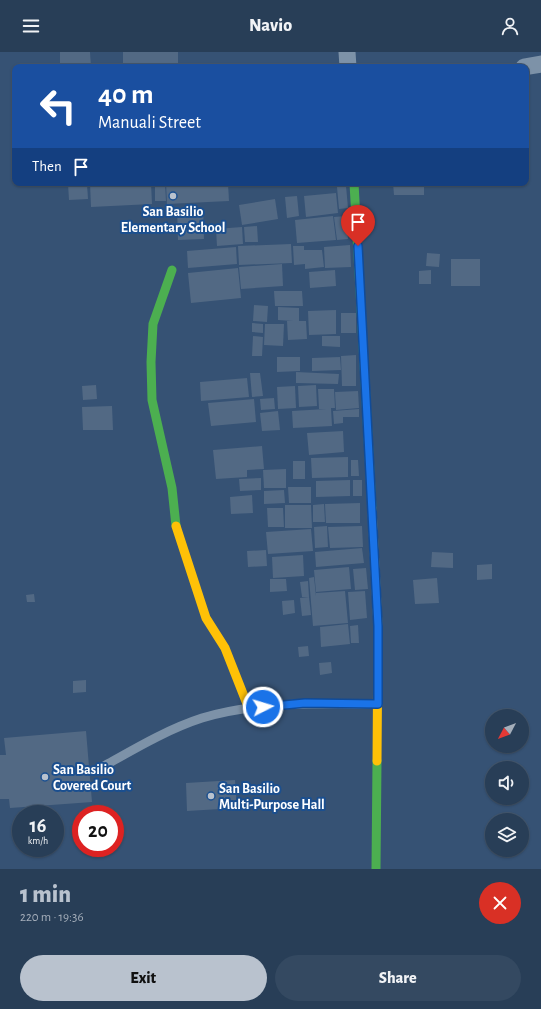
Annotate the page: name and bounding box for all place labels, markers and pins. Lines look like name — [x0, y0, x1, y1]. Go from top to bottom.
marker: San Basilio Elementary School — [168, 191, 178, 201]
place label: San Basilio Elementary School — [121, 205, 225, 235]
pin — [341, 205, 375, 246]
place label: San Basilio Covered Court — [53, 763, 131, 793]
marker: San Basilio Covered Court — [40, 772, 50, 782]
place label: San Basilio Multi-Purpose Hall — [219, 782, 325, 812]
marker: San Basilio Multi-Purpose Hall — [206, 791, 216, 801]

